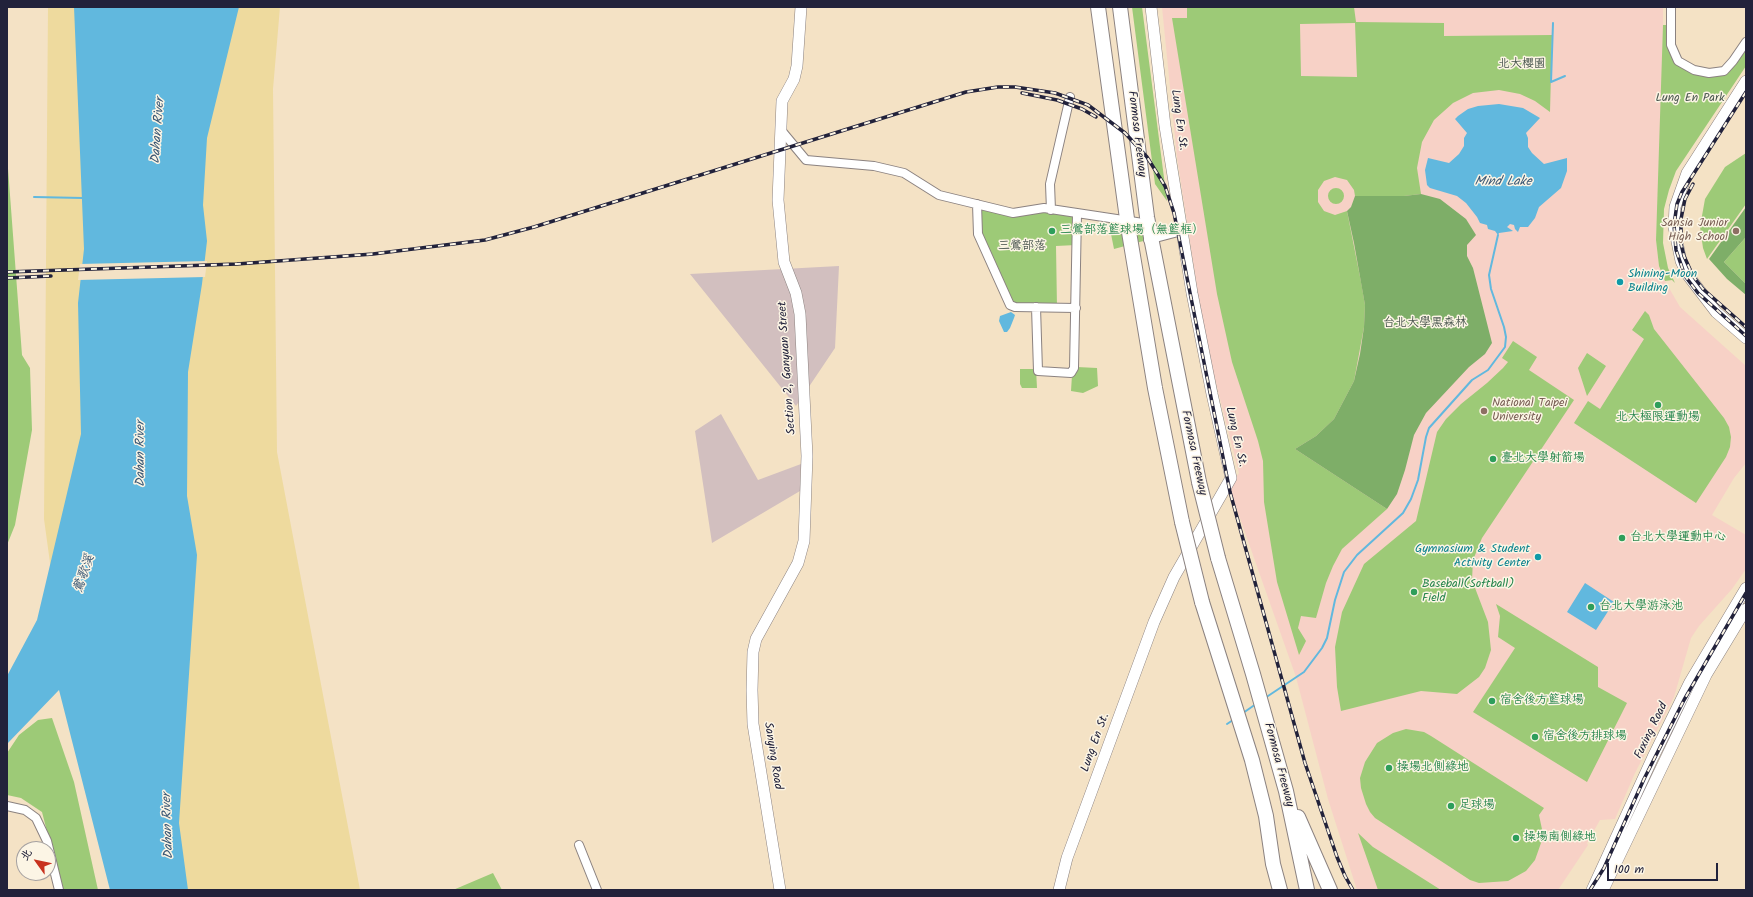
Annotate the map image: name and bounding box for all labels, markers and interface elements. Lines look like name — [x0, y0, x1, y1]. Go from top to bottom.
park label: 北大櫻園 — [1498, 58, 1546, 72]
street label: Lung En St. — [1167, 89, 1189, 151]
street label: Formosa Freeway — [1124, 90, 1148, 178]
park label: Lung En Park — [1655, 92, 1725, 106]
water label: Dahan River — [149, 98, 169, 164]
water label: Mind Lake — [1474, 175, 1532, 191]
place label: Sansia Junior High School — [1661, 217, 1728, 245]
place label: 三鶯部落籃球場（無籃框） — [1060, 224, 1204, 238]
marker: 三鶯部落籃球場（無籃框） — [1047, 226, 1057, 236]
marker: Sansia Junior High School — [1731, 226, 1741, 236]
park label: 三鶯部落 — [998, 240, 1046, 254]
place label: Shining-Moon Building — [1628, 268, 1697, 296]
marker: Shining-Moon Building — [1615, 277, 1625, 287]
street label: Section 2, Ganyuan Street — [776, 301, 800, 435]
park label: 台北大學黒森林 — [1383, 317, 1467, 331]
place label: National Taipei University — [1492, 397, 1567, 425]
marker: 北大極限運動場 — [1653, 400, 1663, 410]
street label: Lung En St. — [1221, 406, 1249, 468]
marker: National Taipei University — [1479, 406, 1489, 416]
street label: Formosa Freeway — [1177, 409, 1209, 497]
place label: 北大極限運動場 — [1616, 411, 1700, 425]
water label: Dahan River — [134, 421, 150, 487]
place label: 臺北大學射箭場 — [1501, 452, 1585, 466]
marker: 臺北大學射箭場 — [1488, 454, 1498, 464]
place label: 台北大學運動中心 — [1630, 531, 1726, 545]
marker: 台北大學運動中心 — [1617, 533, 1627, 543]
place label: Gymnasium & Student Activity Center — [1415, 543, 1530, 571]
marker: Gymnasium & Student Activity Center — [1533, 552, 1543, 562]
water label: 鶯歌溪 — [71, 553, 99, 595]
place label: Baseball(Softball) Field — [1422, 578, 1514, 606]
marker: Baseball(Softball) Field — [1409, 587, 1419, 597]
place label: 台北大學游泳池 — [1599, 600, 1683, 614]
marker: 台北大學游泳池 — [1586, 602, 1596, 612]
place label: 宿舍後方籃球場 — [1500, 694, 1584, 708]
marker: 宿舍後方籃球場 — [1487, 696, 1497, 706]
street label: Fuxing Road — [1632, 700, 1672, 762]
street label: Lung En St. — [1079, 712, 1113, 774]
street label: Sanying Road — [760, 721, 784, 791]
street label: Formosa Freeway — [1260, 721, 1296, 809]
place label: 宿舍後方排球場 — [1543, 730, 1627, 744]
marker: 宿舍後方排球場 — [1530, 732, 1540, 742]
place label: 操場北側綠地 — [1397, 761, 1469, 775]
marker: 操場北側綠地 — [1384, 763, 1394, 773]
water label: Dahan River — [160, 793, 178, 859]
place label: 足球場 — [1459, 799, 1495, 813]
marker: 足球場 — [1446, 801, 1456, 811]
place label: 操場南側綠地 — [1524, 831, 1596, 845]
marker: 操場南側綠地 — [1511, 833, 1521, 843]
north arrow — [16, 841, 56, 881]
text: 北 — [16, 845, 37, 865]
scale bar — [1609, 855, 1720, 881]
text: 100 m — [1614, 860, 1644, 879]

